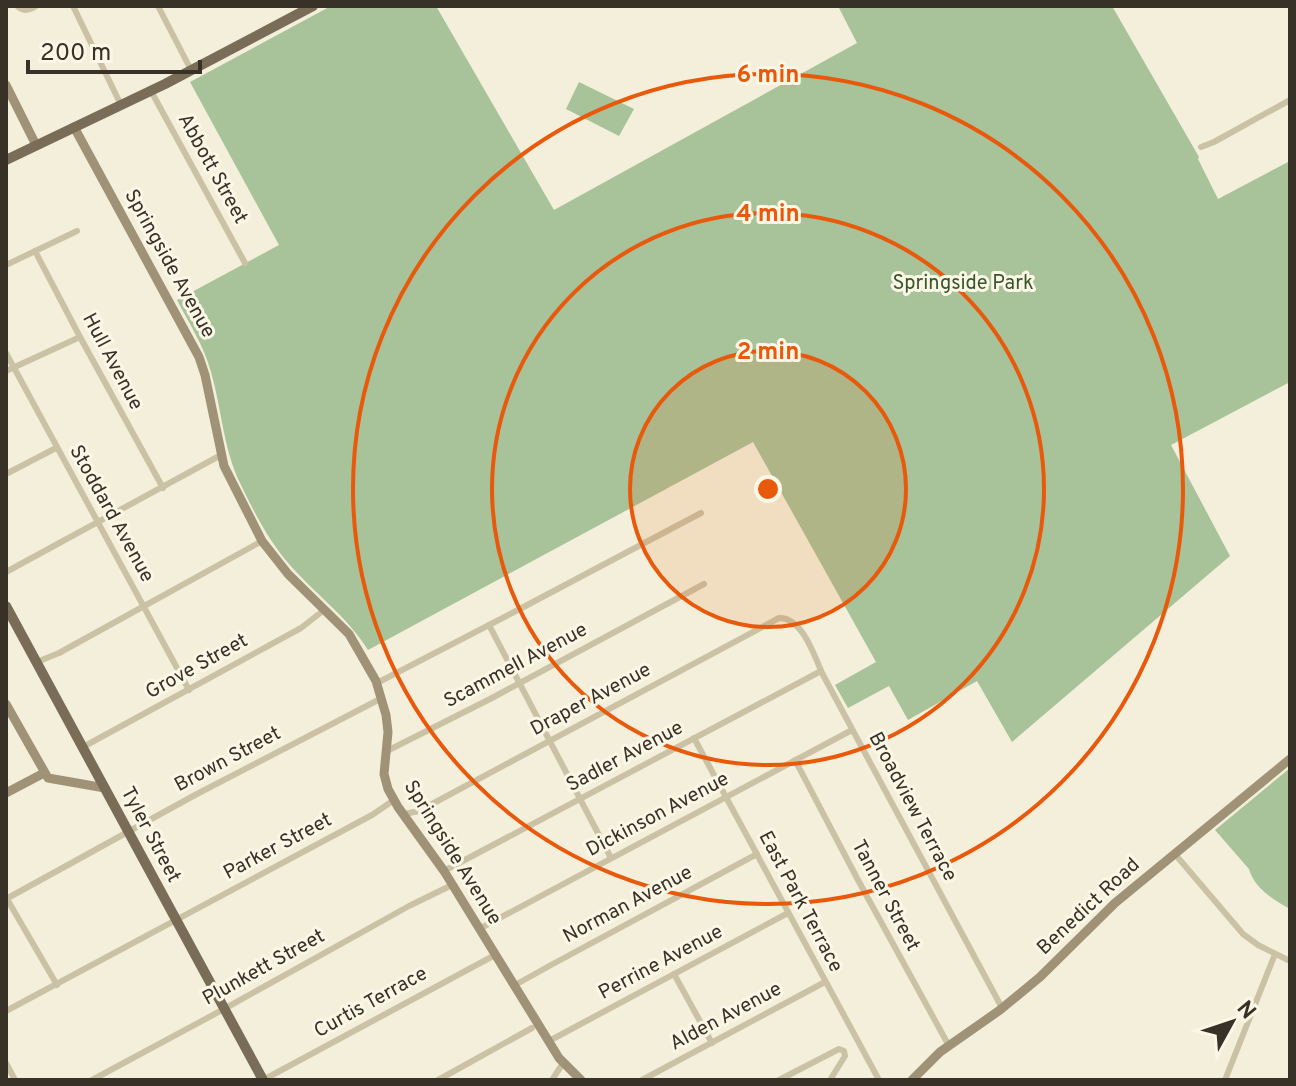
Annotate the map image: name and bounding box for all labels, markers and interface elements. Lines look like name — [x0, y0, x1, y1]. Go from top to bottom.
scale bar — [28, 24, 200, 74]
text: 200 m — [40, 39, 111, 69]
text: 6 min — [737, 61, 799, 91]
street label: Abbott Street — [171, 109, 253, 229]
street label: Springside Avenue — [117, 185, 221, 343]
text: 4 min — [736, 200, 800, 230]
park label: Springside Park — [892, 271, 1034, 297]
street label: Hull Avenue — [76, 309, 148, 415]
text: 2 min — [737, 338, 799, 368]
street label: Stoddard Avenue — [63, 441, 159, 587]
centre of rings — [754, 475, 782, 503]
street label: Scammell Avenue — [440, 617, 592, 715]
street label: Grove Street — [141, 628, 253, 706]
street label: Draper Avenue — [526, 657, 656, 743]
street label: Sadler Avenue — [562, 715, 688, 799]
street label: Brown Street — [170, 721, 286, 799]
street label: Broadview Terrace — [862, 728, 962, 886]
street label: Dickinson Avenue — [582, 766, 734, 864]
street label: Springside Avenue — [397, 776, 507, 930]
street label: Tyler Street — [114, 782, 186, 888]
street label: Parker Street — [219, 808, 337, 886]
street label: East Park Terrace — [752, 827, 848, 977]
street label: Tanner Street — [845, 836, 925, 956]
street label: Benedict Road — [1032, 853, 1146, 961]
street label: Norman Avenue — [559, 860, 697, 950]
street label: Perrine Avenue — [594, 919, 728, 1007]
street label: Plunkett Street — [198, 924, 330, 1012]
street label: Curtis Terrace — [310, 961, 432, 1045]
street label: Alden Avenue — [666, 977, 786, 1057]
north arrow — [1192, 982, 1272, 1062]
text: N — [1230, 996, 1261, 1025]

